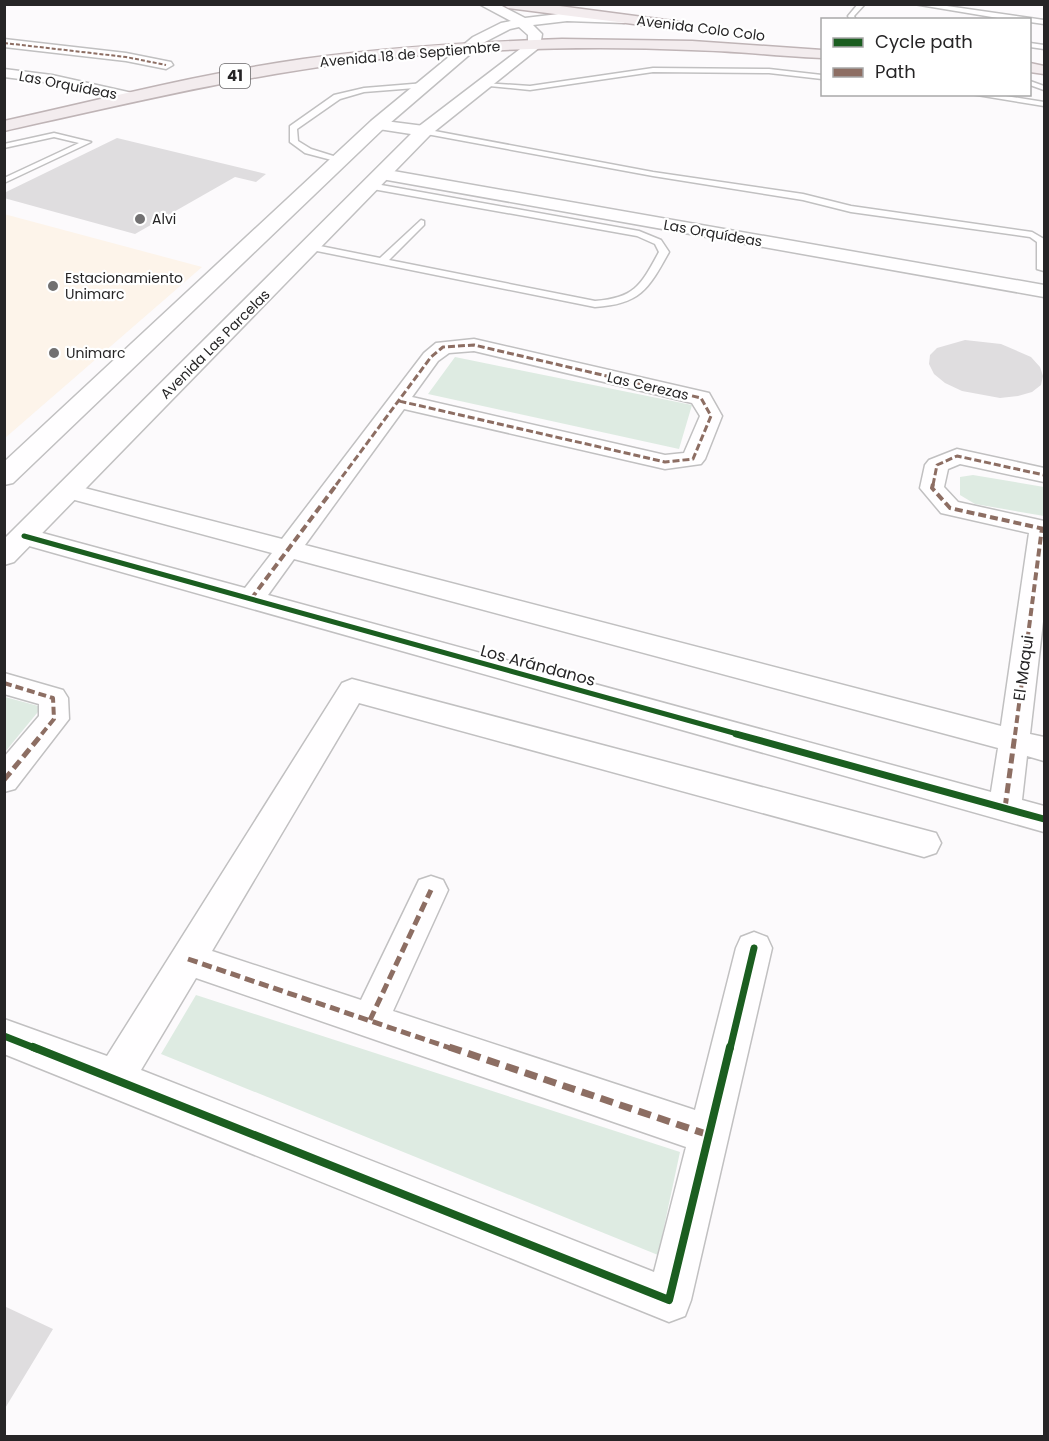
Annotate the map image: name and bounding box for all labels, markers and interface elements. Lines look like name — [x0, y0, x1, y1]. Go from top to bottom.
street label: Avenida Colo Colo — [636, 10, 766, 46]
legend — [821, 18, 1031, 96]
text: Cycle path — [875, 29, 973, 54]
street label: Avenida 18 de Septiembre — [319, 36, 502, 72]
text: Path — [875, 59, 916, 84]
road number: 41 — [220, 64, 250, 88]
street label: Las Orquídeas — [17, 66, 119, 104]
place label: Alvi — [152, 209, 176, 229]
marker: Alvi — [133, 212, 147, 226]
street label: Las Orquídeas — [662, 215, 764, 251]
place label: Estacionamiento Unimarc — [65, 268, 183, 304]
marker: Estacionamiento Unimarc — [46, 279, 60, 293]
street label: Avenida Las Parcelas — [156, 285, 274, 403]
place label: Unimarc — [66, 343, 125, 363]
marker: Unimarc — [47, 346, 61, 360]
street label: Las Cerezas — [605, 367, 691, 405]
street label: El Maqui — [1008, 634, 1039, 702]
street label: Los Arándanos — [478, 639, 598, 692]

